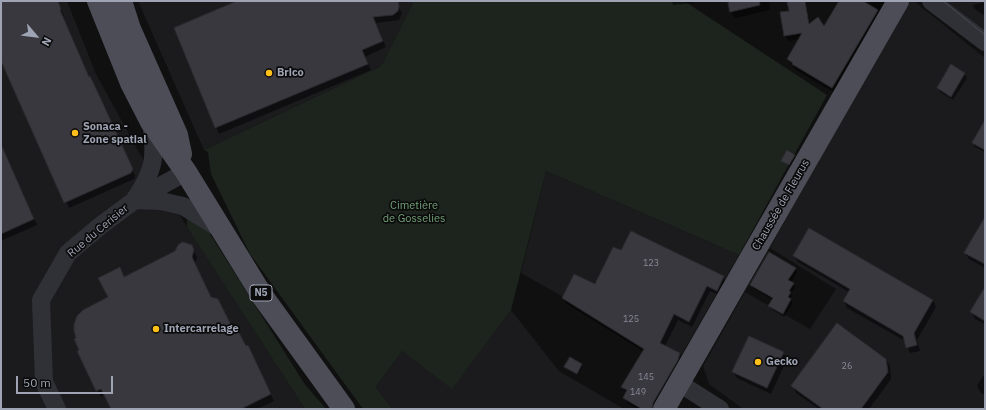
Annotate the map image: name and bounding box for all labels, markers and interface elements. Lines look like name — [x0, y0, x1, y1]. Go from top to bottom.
north arrow — [16, 16, 56, 56]
text: N — [39, 35, 55, 48]
place label: Brico — [277, 66, 304, 80]
marker: Brico — [264, 68, 274, 78]
place label: Sonaca - Zone spatial — [83, 120, 147, 146]
marker: Sonaca - Zone spatial — [70, 128, 80, 138]
street label: Chaussée de Fleurus — [750, 157, 812, 253]
park label: Cimetière de Gosselies — [383, 199, 445, 225]
street label: Rue du Cerisier — [65, 202, 131, 260]
house number: 123 — [643, 258, 659, 268]
road number: N5 — [250, 285, 272, 301]
house number: 125 — [623, 314, 639, 324]
place label: Intercarrelage — [164, 322, 239, 336]
marker: Intercarrelage — [151, 324, 161, 334]
place label: Gecko — [766, 355, 798, 369]
marker: Gecko — [753, 357, 763, 367]
house number: 26 — [842, 361, 852, 371]
scale bar — [18, 368, 115, 394]
house number: 145 — [638, 372, 654, 382]
text: 50 m — [23, 375, 51, 390]
house number: 149 — [630, 387, 646, 397]

